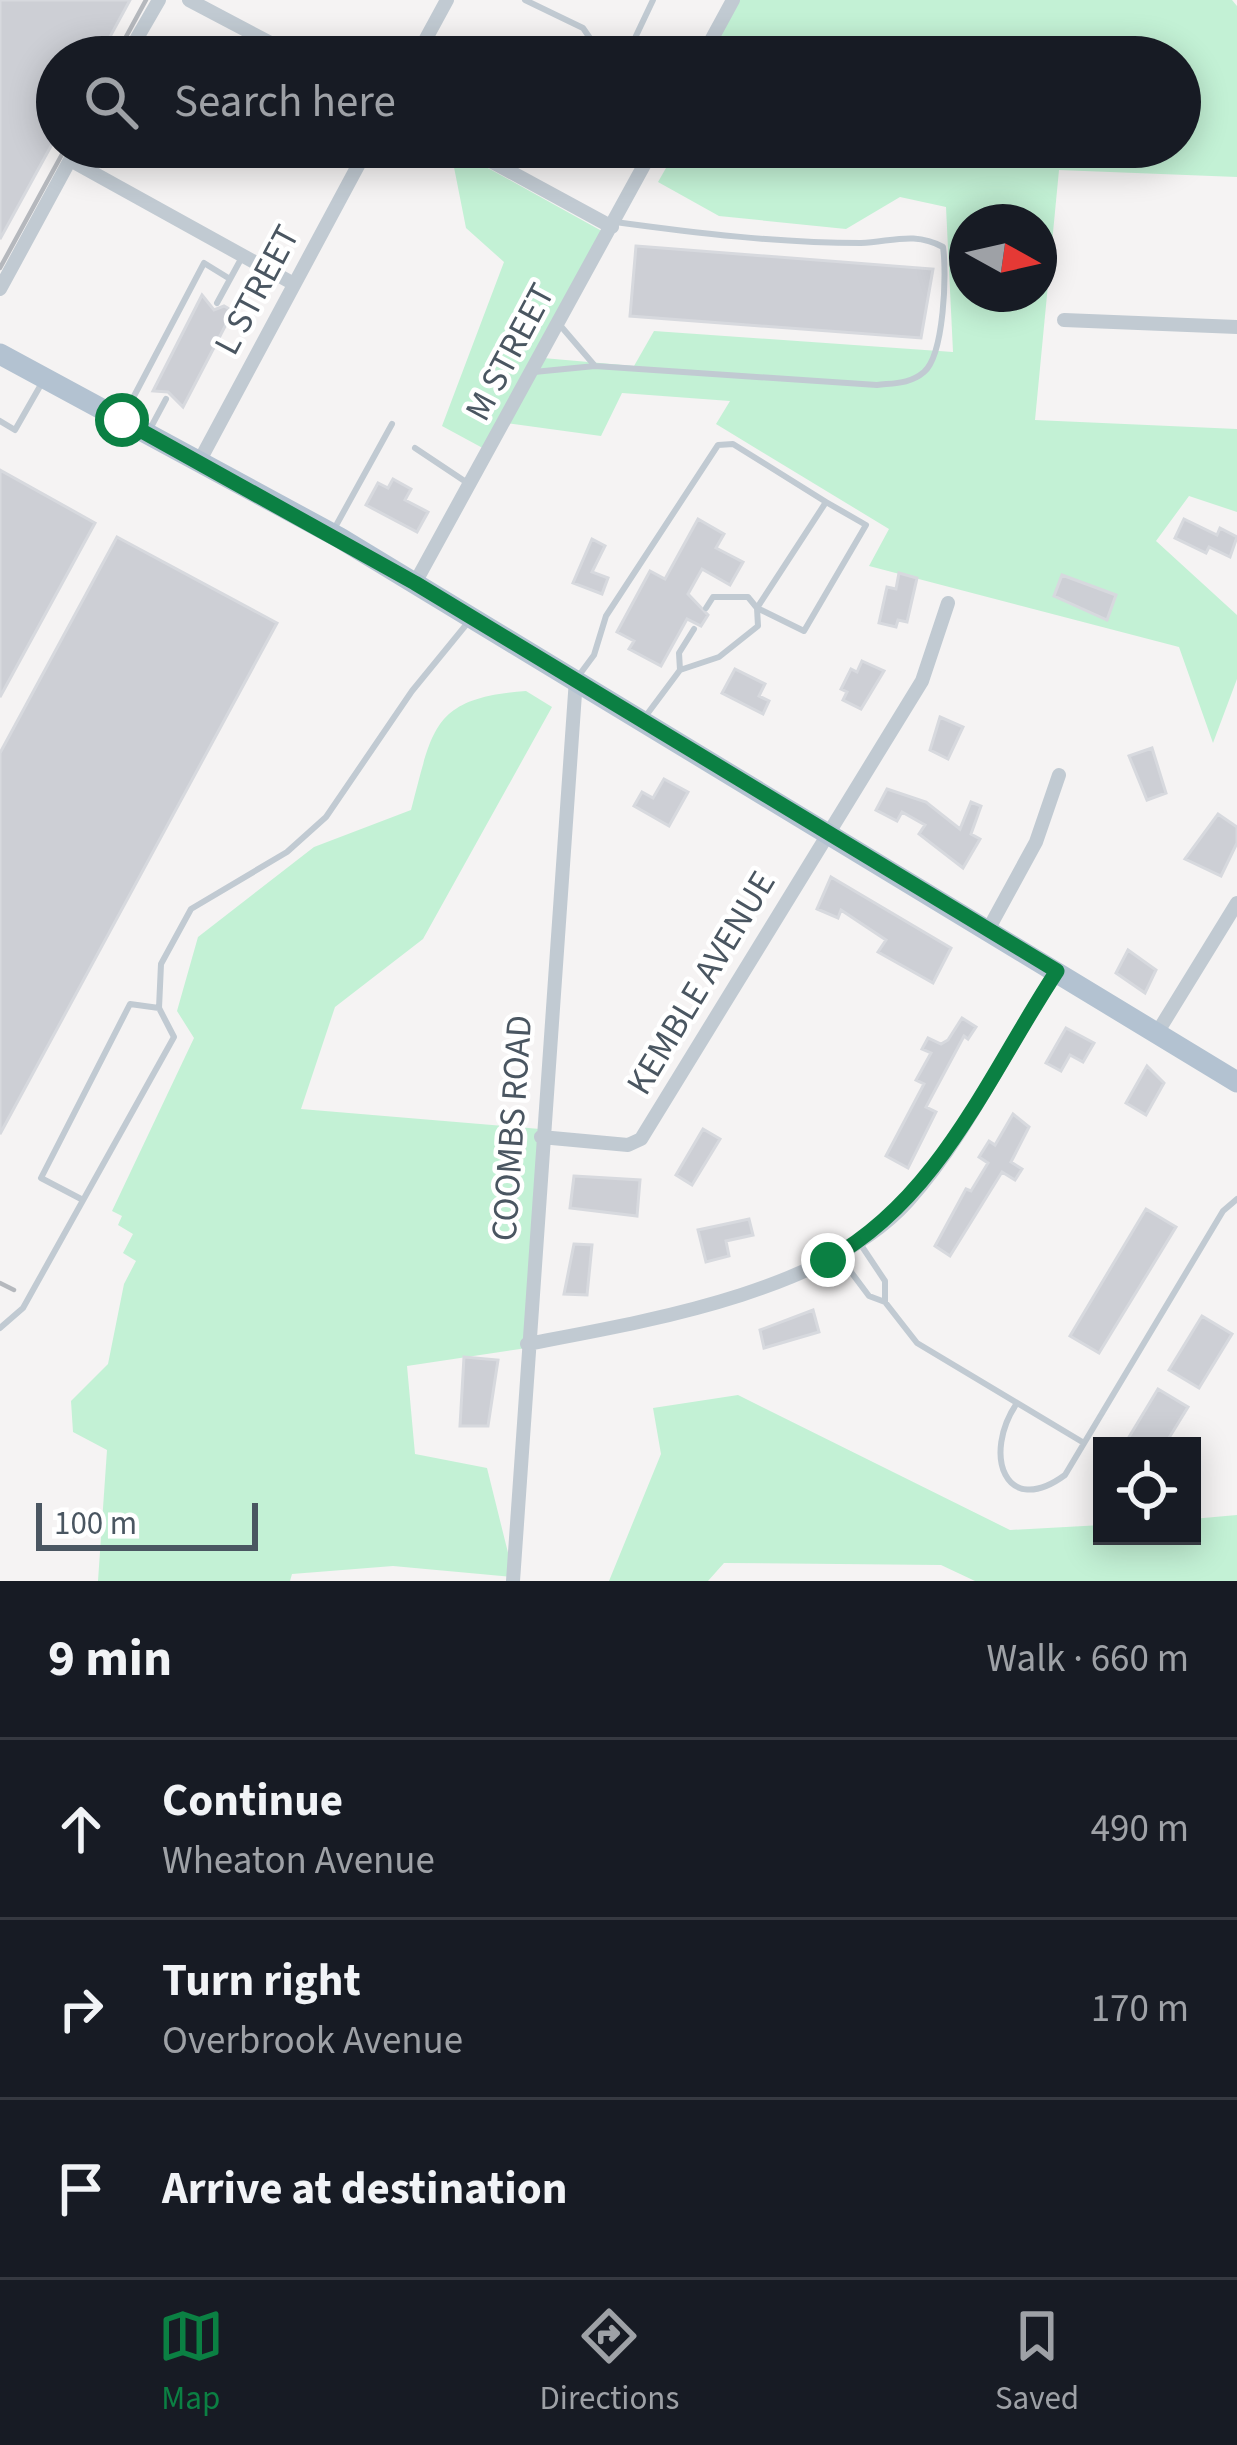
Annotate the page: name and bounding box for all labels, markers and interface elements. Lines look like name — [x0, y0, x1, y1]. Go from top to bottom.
search box — [36, 36, 1201, 168]
icon: search — [78, 69, 144, 135]
text: Search here — [174, 70, 396, 134]
north arrow — [949, 204, 1057, 312]
street label: L STREET — [202, 216, 312, 364]
street label: M STREET — [453, 274, 567, 430]
route start — [95, 393, 149, 447]
street label: KEMBLE AVENUE — [614, 861, 788, 1105]
street label: COOMBS ROAD — [479, 1013, 545, 1243]
route end — [801, 1233, 855, 1287]
map controls — [1093, 1437, 1201, 1545]
button: locate — [1093, 1437, 1201, 1545]
scale bar — [36, 1497, 258, 1550]
text: 100 m — [54, 1500, 137, 1547]
text: 9 min — [48, 1623, 172, 1695]
text: Walk · 660 m — [986, 1631, 1189, 1687]
text: Continue — [162, 1769, 343, 1833]
icon: ahead — [48, 1796, 114, 1862]
text: 490 m — [1091, 1801, 1189, 1857]
text: Wheaton Avenue — [162, 1833, 435, 1889]
text: Turn right — [162, 1949, 361, 2013]
icon: right — [48, 1976, 114, 2042]
text: 170 m — [1091, 1981, 1189, 2037]
text: Overbrook Avenue — [162, 2013, 463, 2069]
icon: arrive — [48, 2156, 114, 2222]
text: Arrive at destination — [162, 2157, 567, 2221]
tab: Map — [158, 2303, 224, 2422]
tab: Directions — [540, 2303, 679, 2422]
tab: Saved — [995, 2303, 1079, 2422]

